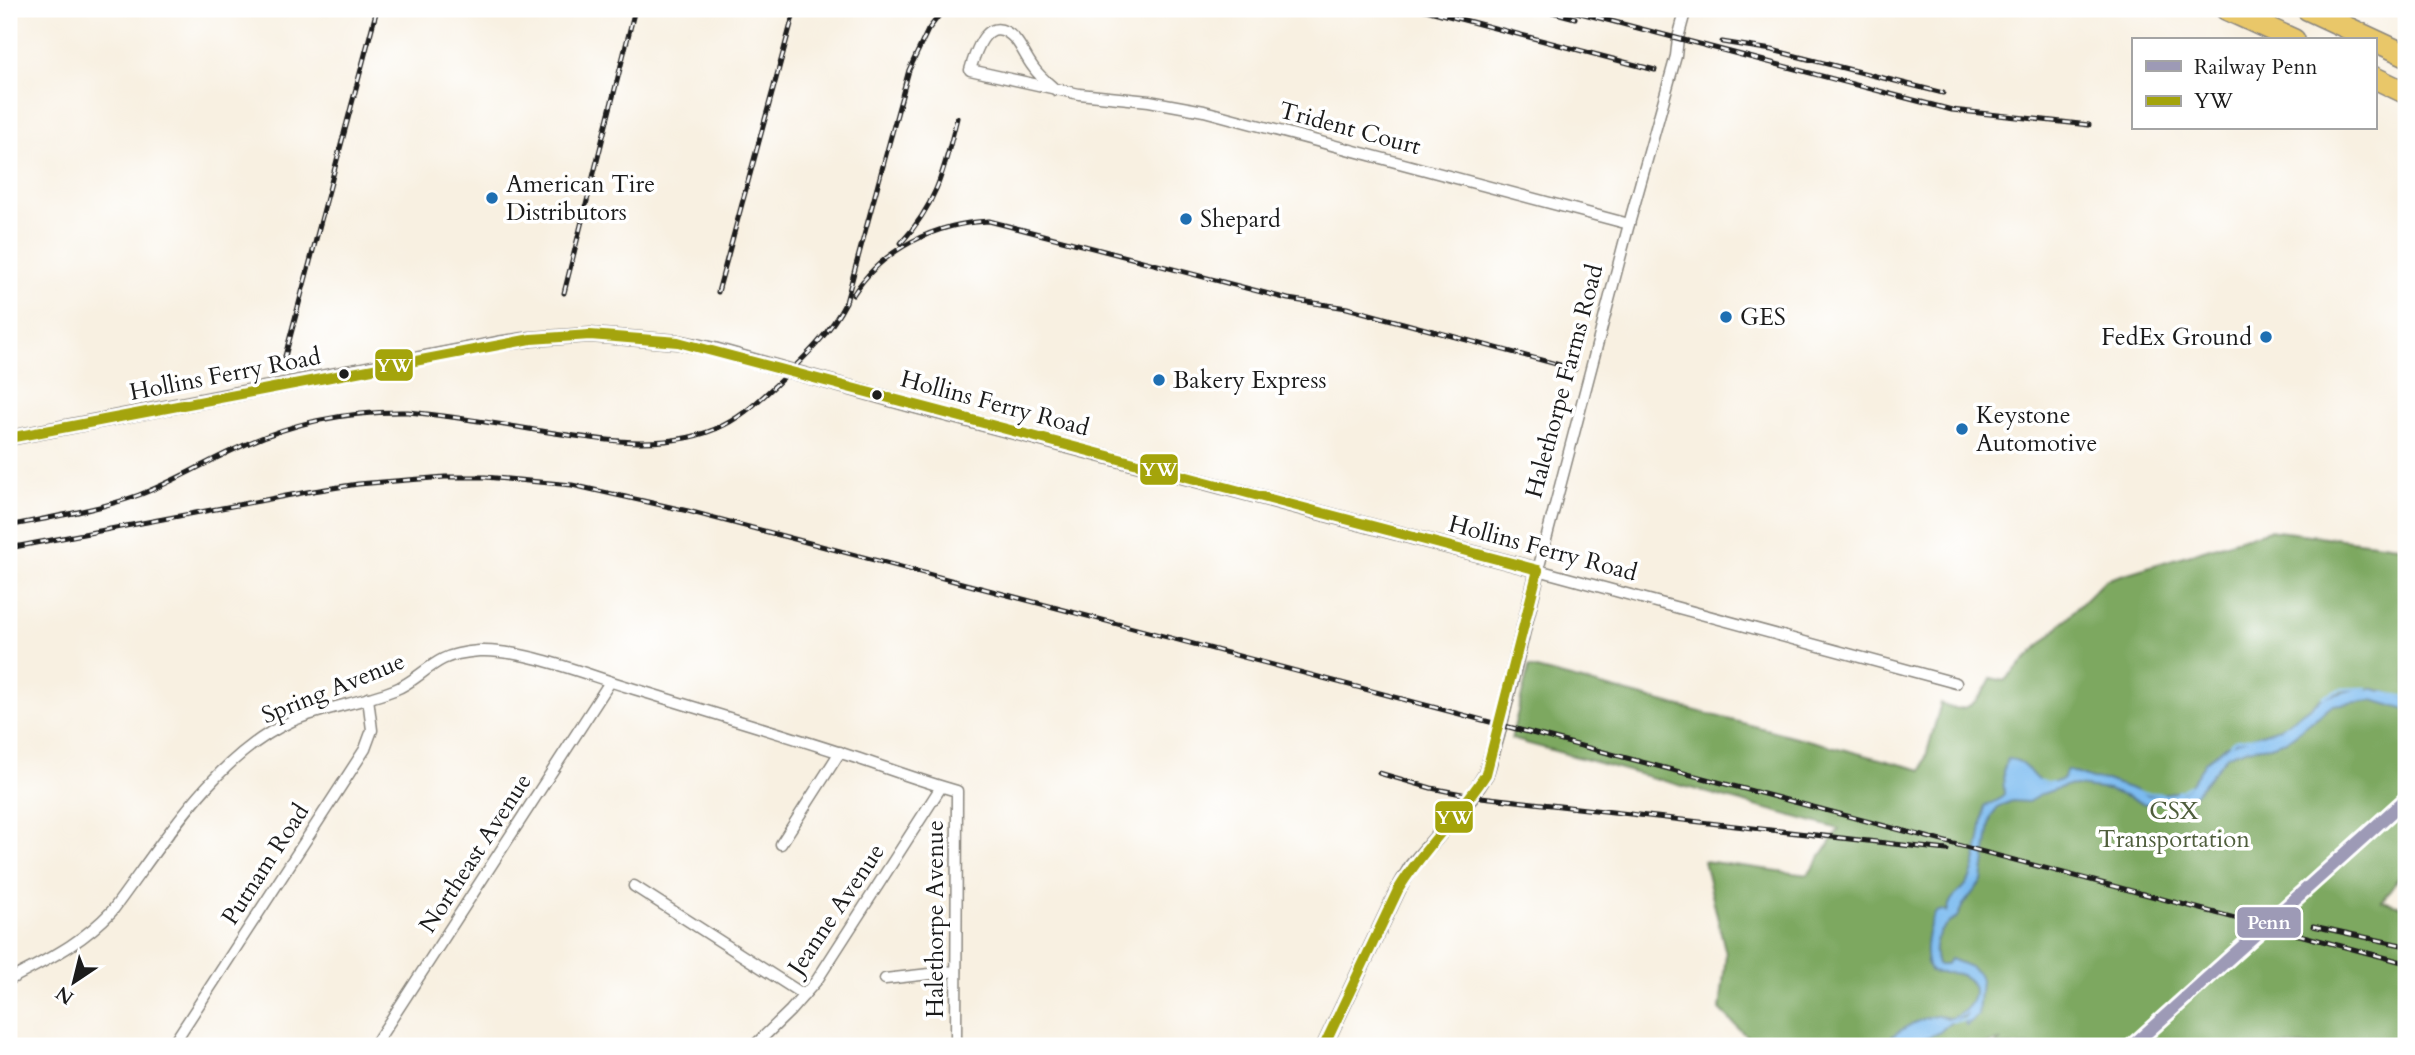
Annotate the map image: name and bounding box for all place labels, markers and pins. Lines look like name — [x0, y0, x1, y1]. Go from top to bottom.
place label: American Tire Distributors — [506, 168, 655, 229]
marker: American Tire Distributors — [484, 190, 500, 206]
place label: Shepard — [1200, 203, 1281, 236]
marker: Shepard — [1178, 211, 1194, 227]
place label: GES — [1740, 301, 1786, 334]
marker: GES — [1718, 309, 1734, 325]
place label: FedEx Ground — [2101, 321, 2252, 354]
marker: FedEx Ground — [2258, 329, 2274, 345]
place label: Bakery Express — [1173, 364, 1327, 397]
unlabelled marker — [337, 367, 351, 381]
marker: Bakery Express — [1151, 372, 1167, 388]
unlabelled marker — [870, 388, 884, 402]
place label: Keystone Automotive — [1976, 399, 2097, 460]
marker: Keystone Automotive — [1954, 421, 1970, 437]

